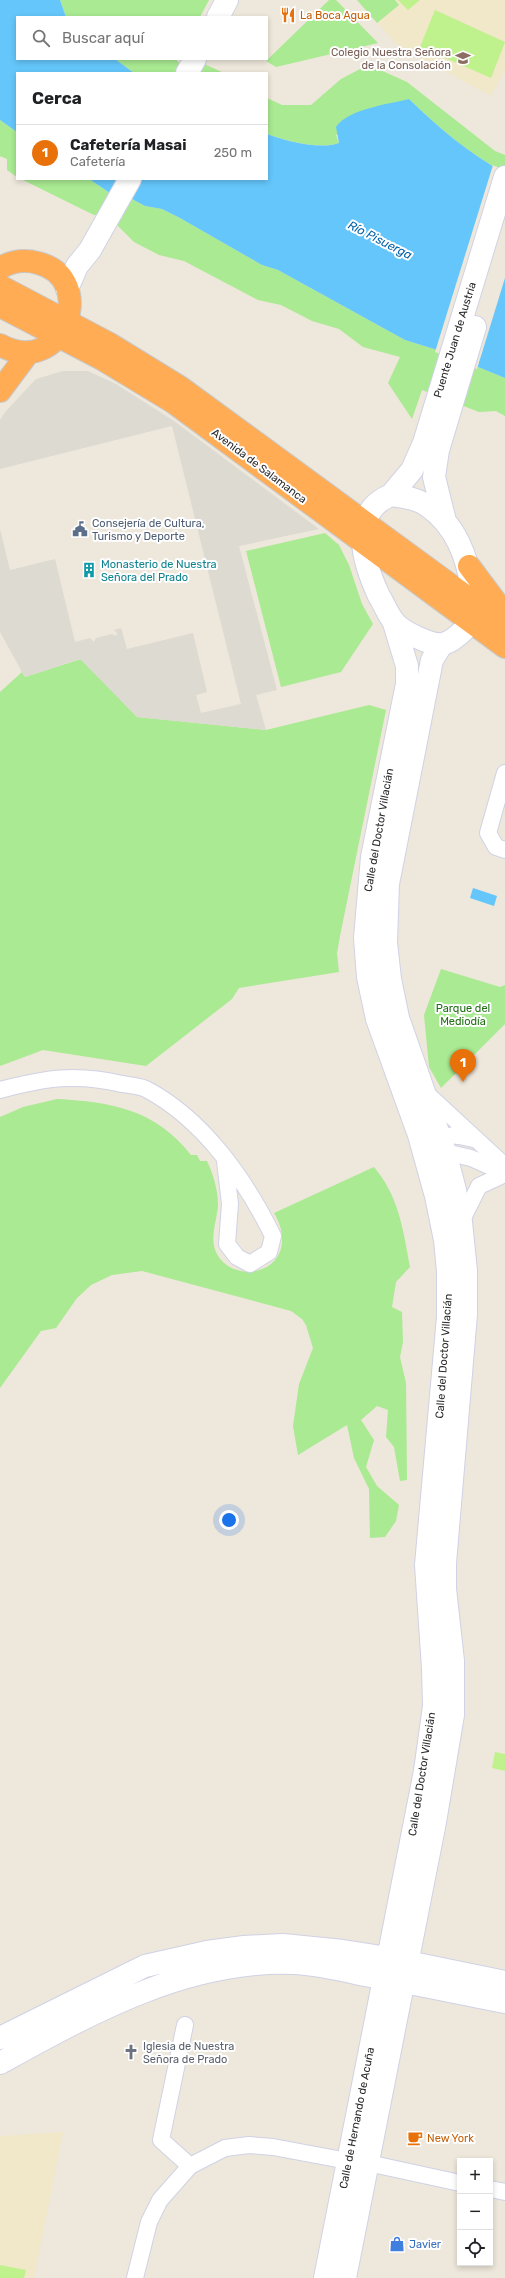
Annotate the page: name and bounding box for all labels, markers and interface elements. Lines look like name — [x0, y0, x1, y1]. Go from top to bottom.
restaurant icon: La Boca Agua — [279, 6, 297, 24]
place label: La Boca Agua — [300, 9, 370, 22]
search box — [16, 16, 268, 60]
icon: search — [30, 27, 52, 49]
text: Buscar aquí — [62, 29, 144, 47]
place label: Colegio Nuestra Señora de la Consolación — [331, 46, 451, 72]
school or university icon: Colegio Nuestra Señora de la Consolación — [454, 49, 472, 67]
text: Cerca — [32, 88, 82, 108]
text: Cafetería Masai — [70, 136, 187, 154]
text: 1 — [42, 145, 48, 160]
text: 250 m — [214, 145, 252, 160]
text: Cafetería — [70, 154, 126, 169]
water label: Río Pisuerga — [346, 218, 414, 262]
street label: Puente Juan de Austria — [431, 281, 479, 399]
street label: Avenida de Salamanca — [209, 426, 309, 506]
place label: Consejería de Cultura, Turismo y Deporte — [92, 517, 205, 543]
public building icon: Consejería de Cultura, Turismo y Deporte — [71, 520, 89, 538]
place label: Monasterio de Nuestra Señora del Prado — [101, 558, 217, 584]
building icon: Monasterio de Nuestra Señora del Prado — [80, 561, 98, 579]
street label: Calle del Doctor Villacián — [362, 767, 396, 893]
park label: Parque del Mediodía — [436, 1002, 490, 1028]
pin: 1 — [450, 1049, 476, 1082]
street label: Calle del Doctor Villacián — [433, 1293, 455, 1419]
your location — [219, 1510, 239, 1530]
street label: Calle del Doctor Villacián — [406, 1711, 438, 1837]
place label: Iglesia de Nuestra Señora de Prado — [143, 2040, 234, 2066]
church icon: Iglesia de Nuestra Señora de Prado — [122, 2043, 140, 2061]
street label: Calle de Hernando de Acuña — [337, 2046, 377, 2190]
cafe icon: New York — [406, 2129, 424, 2147]
place label: New York — [427, 2132, 474, 2145]
map controls — [457, 2158, 493, 2266]
button: + — [457, 2158, 493, 2194]
button: − — [457, 2194, 493, 2230]
button: locate — [457, 2230, 493, 2266]
shop icon: Javier — [388, 2235, 406, 2253]
place label: Javier — [409, 2238, 442, 2251]

